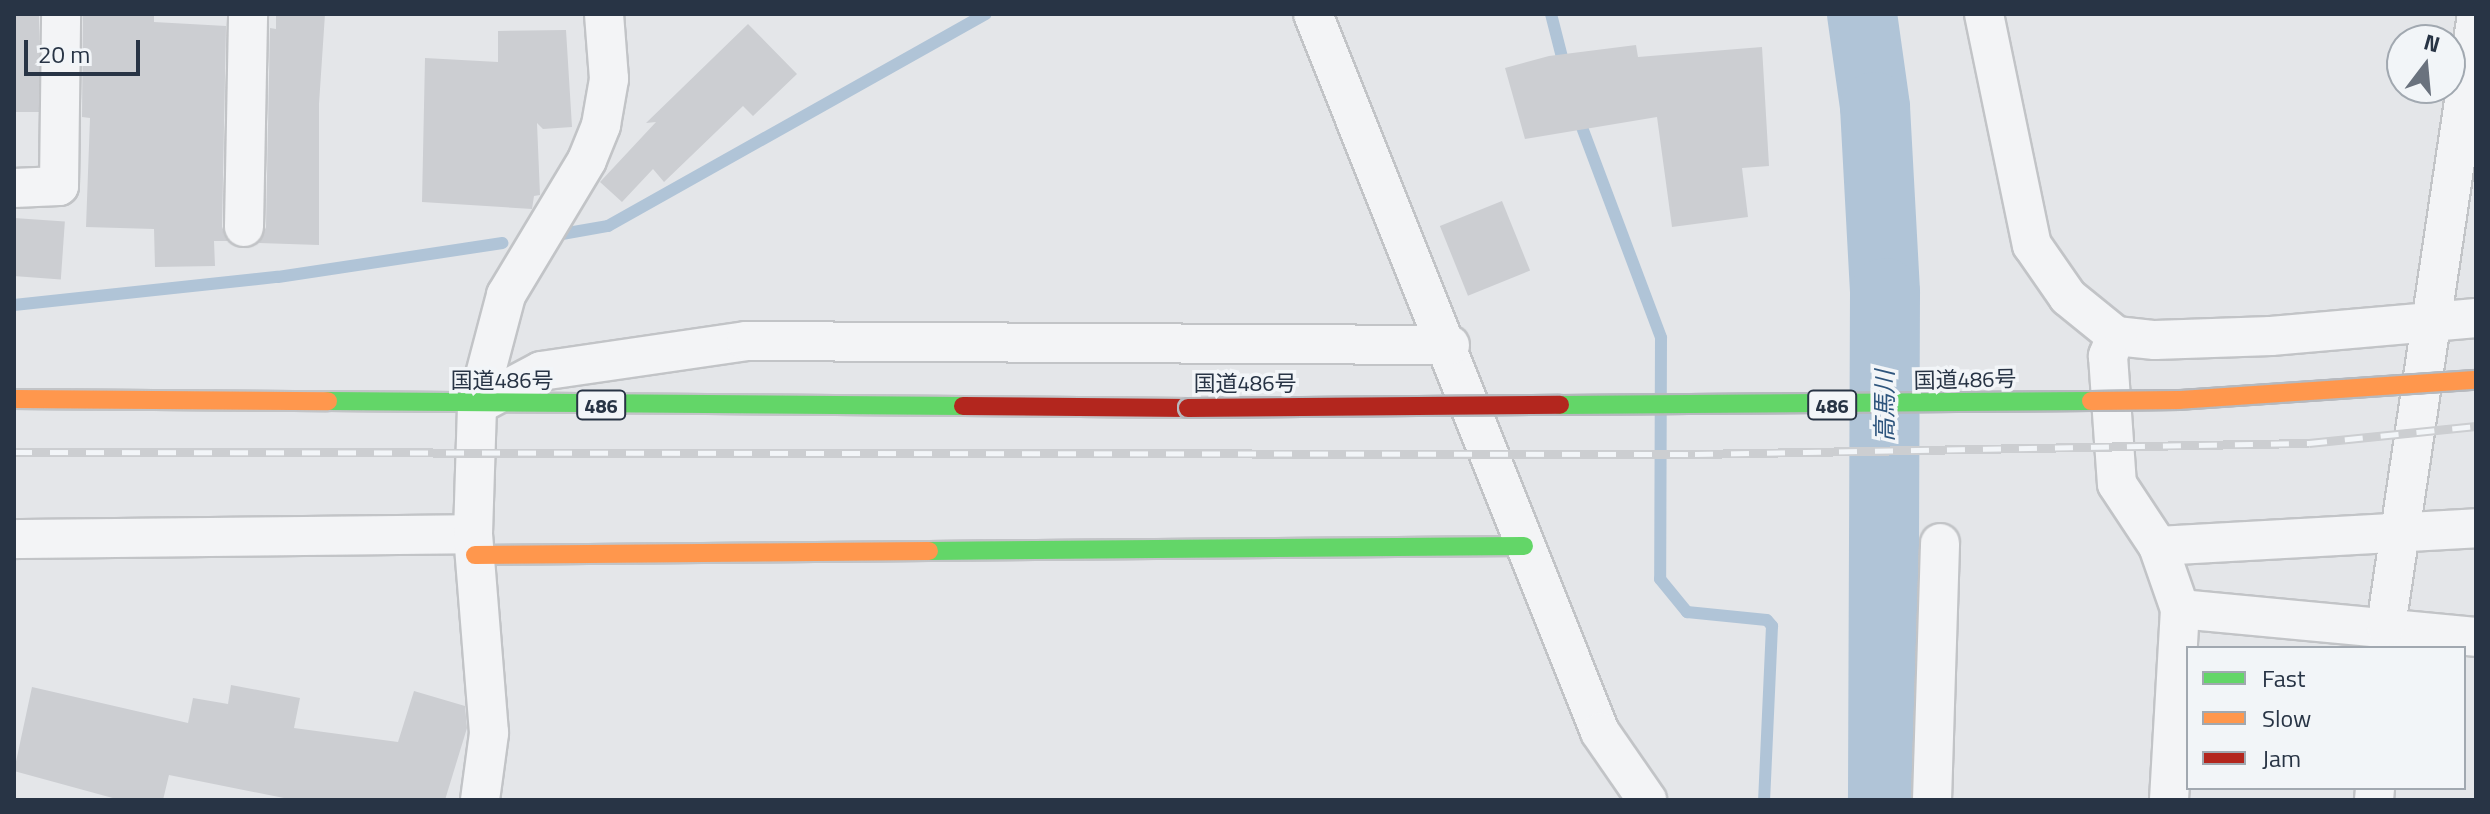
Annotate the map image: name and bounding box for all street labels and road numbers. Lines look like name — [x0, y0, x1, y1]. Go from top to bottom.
street label: 国道486号 — [1913, 366, 2017, 394]
street label: 国道486号 — [451, 368, 553, 394]
street label: 国道486号 — [1194, 371, 1296, 397]
road number: 486 — [575, 389, 627, 421]
road number: 486 — [1806, 389, 1858, 421]

